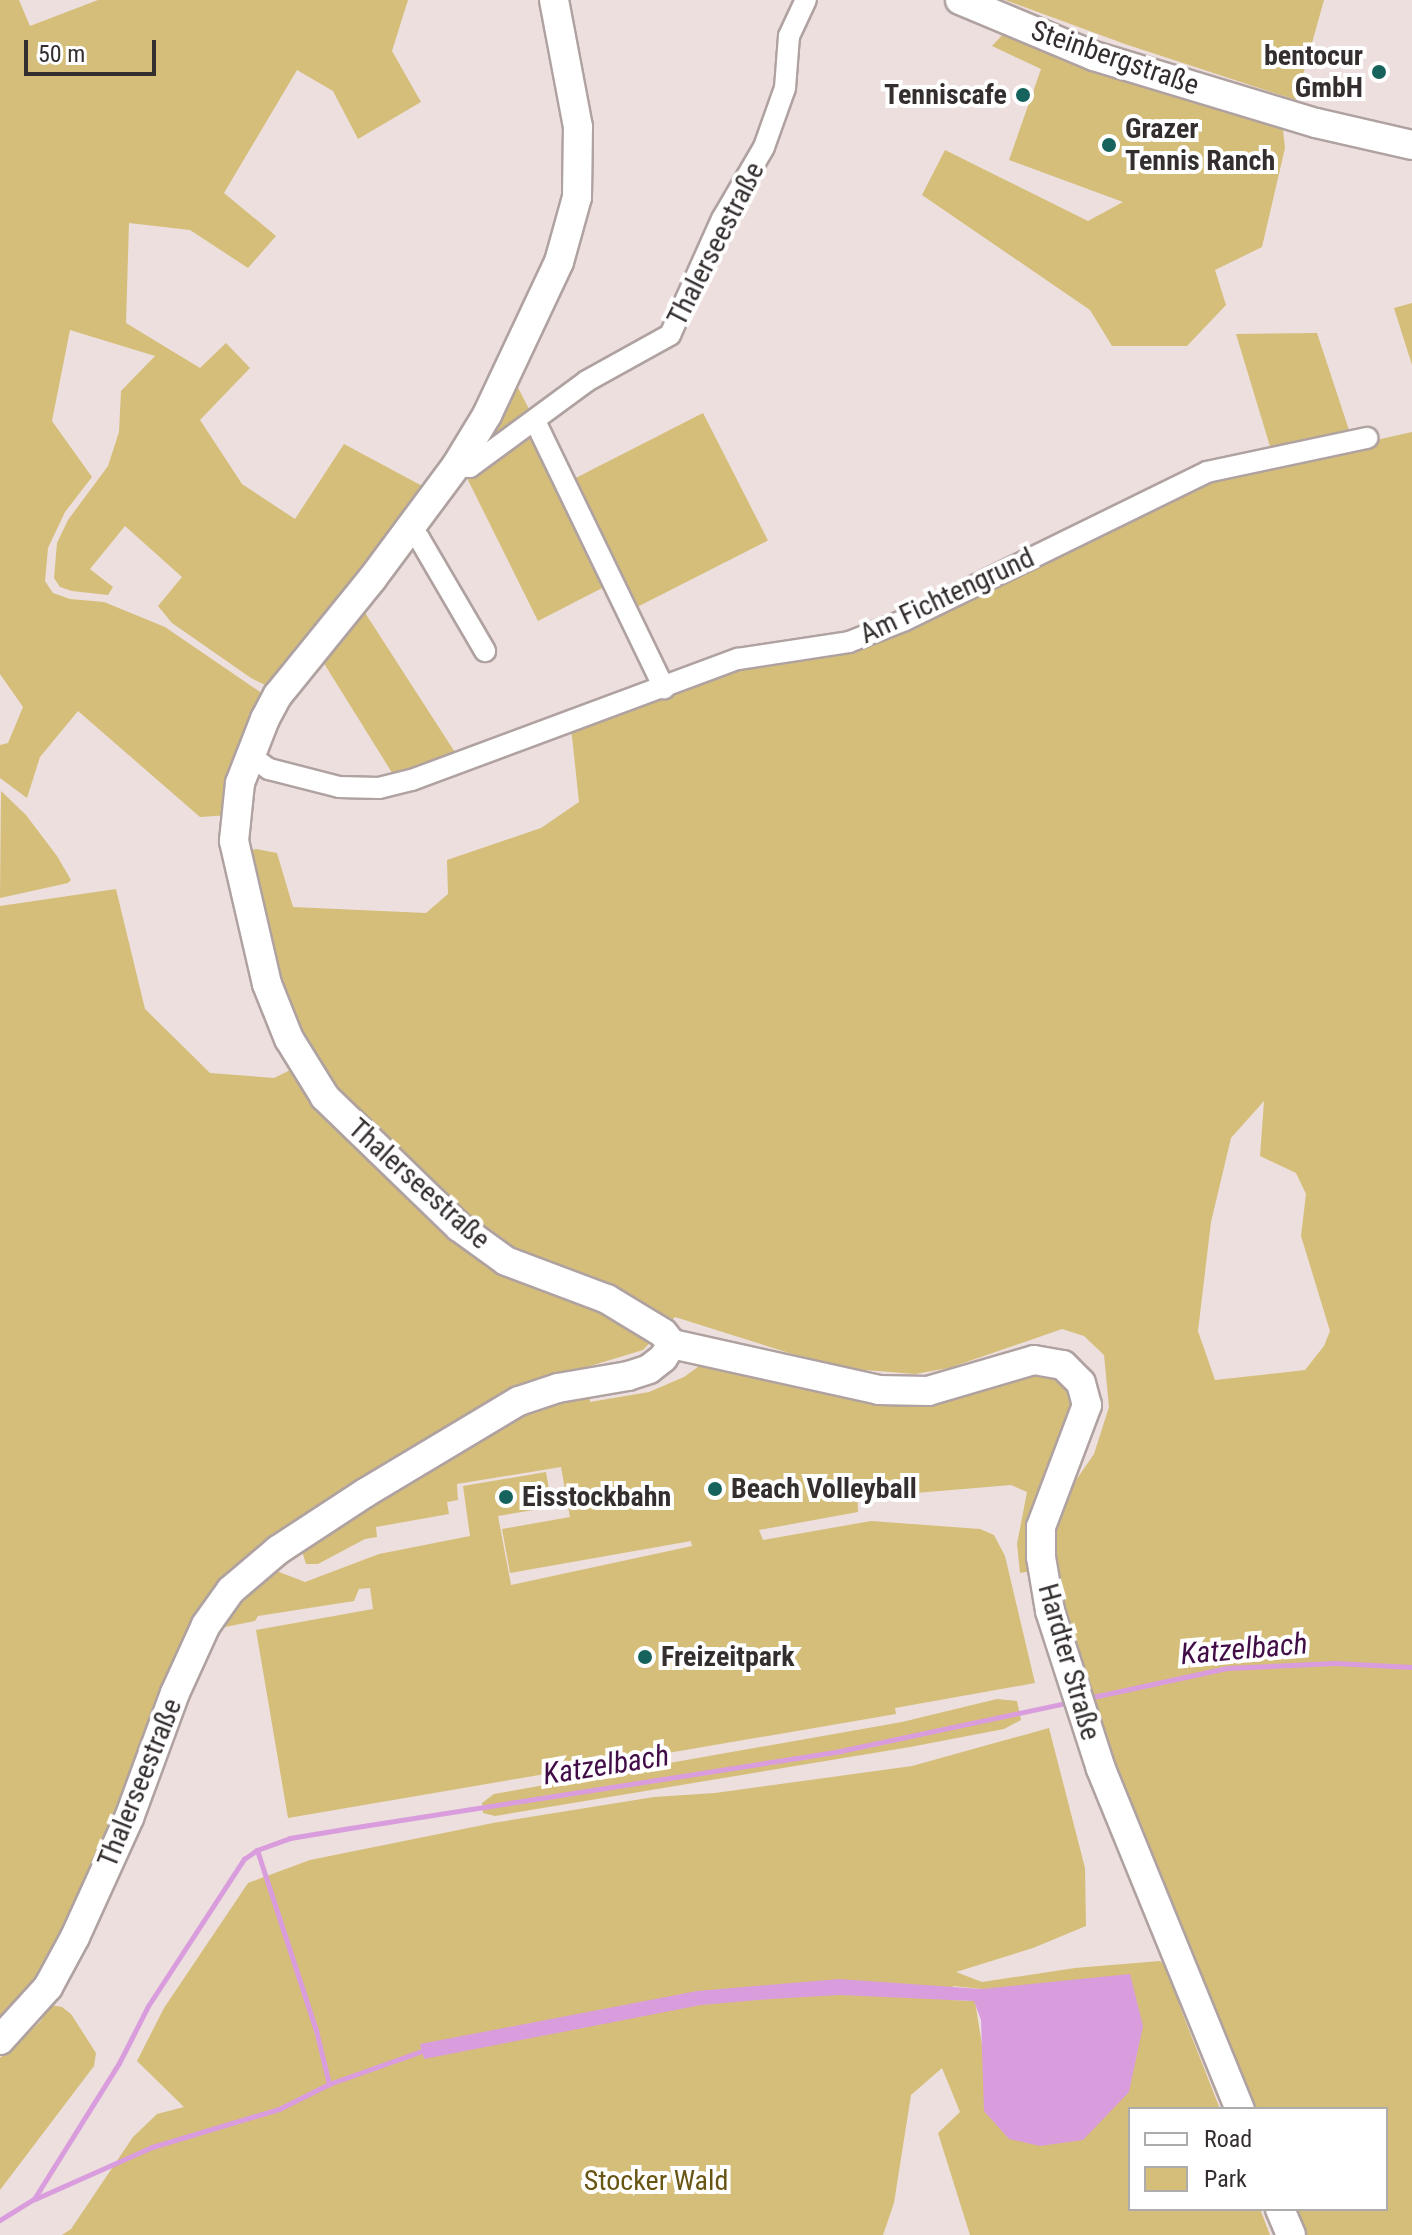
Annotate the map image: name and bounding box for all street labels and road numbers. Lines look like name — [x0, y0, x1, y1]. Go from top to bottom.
street label: Steinbergstraße — [1027, 14, 1203, 102]
street label: Thalerseestraße — [660, 157, 772, 331]
street label: Am Fichtengrund — [855, 541, 1039, 651]
street label: Thalerseestraße — [341, 1112, 497, 1256]
street label: Hardter Straße — [1031, 1580, 1107, 1744]
street label: Thalerseestraße — [91, 1694, 189, 1872]

